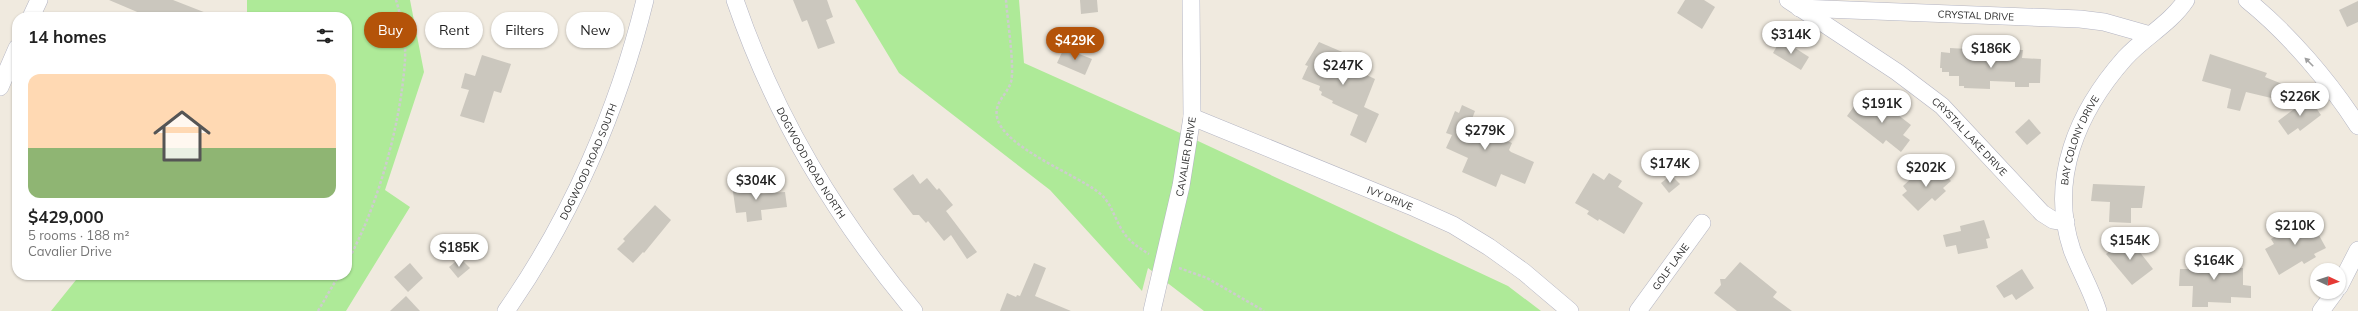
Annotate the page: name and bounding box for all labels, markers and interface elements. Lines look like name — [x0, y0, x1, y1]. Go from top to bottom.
street label: CRYSTAL DRIVE — [1938, 7, 2014, 23]
chip: Buy — [364, 12, 417, 48]
chip: Rent — [425, 12, 483, 48]
chip: Filters — [491, 12, 558, 48]
chip: New — [566, 12, 624, 48]
pin: $314K — [1763, 21, 1819, 55]
icon: filters — [314, 25, 336, 47]
text: 14 homes — [28, 26, 107, 47]
text: $314K — [1771, 26, 1811, 42]
pin: $429K — [1047, 27, 1103, 61]
text: $429K — [1055, 32, 1095, 48]
pin: $186K — [1963, 35, 2019, 69]
text: $186K — [1971, 40, 2011, 56]
pin: $247K — [1315, 52, 1371, 86]
text: $247K — [1323, 57, 1363, 73]
one-way arrow — [2304, 57, 2314, 67]
pin: $226K — [2272, 83, 2328, 117]
text: $226K — [2280, 88, 2320, 104]
pin: $191K — [1854, 90, 1910, 124]
street label: BAY COLONY DRIVE — [2058, 93, 2102, 186]
text: $191K — [1862, 95, 1902, 111]
street label: CRYSTAL LAKE DRIVE — [1929, 95, 2010, 179]
icon: home — [146, 100, 218, 172]
street label: DOGWOOD ROAD SOUTH — [557, 102, 620, 222]
street label: DOGWOOD ROAD NORTH — [773, 105, 848, 221]
street label: CAVALIER DRIVE — [1173, 116, 1199, 198]
pin: $279K — [1457, 117, 1513, 151]
text: $279K — [1465, 122, 1505, 138]
pin: $174K — [1642, 150, 1698, 184]
pin: $202K — [1898, 154, 1954, 188]
text: $174K — [1650, 155, 1690, 171]
text: $202K — [1906, 159, 1946, 175]
pin: $304K — [728, 167, 784, 201]
text: $304K — [736, 172, 776, 188]
street label: IVY DRIVE — [1365, 183, 1415, 213]
text: $429,000 — [28, 206, 104, 227]
pin: $210K — [2267, 212, 2323, 246]
text: $210K — [2275, 217, 2315, 233]
text: 5 rooms · 188 m² — [28, 227, 129, 243]
pin: $154K — [2102, 227, 2158, 261]
text: $154K — [2110, 232, 2150, 248]
pin: $185K — [431, 234, 487, 268]
text: $185K — [439, 239, 479, 255]
street label: GOLF LANE — [1649, 241, 1692, 293]
text: Cavalier Drive — [28, 243, 112, 259]
pin: $164K — [2186, 247, 2242, 281]
text: $164K — [2194, 252, 2234, 268]
north arrow — [2310, 263, 2346, 299]
map controls — [2310, 263, 2346, 299]

